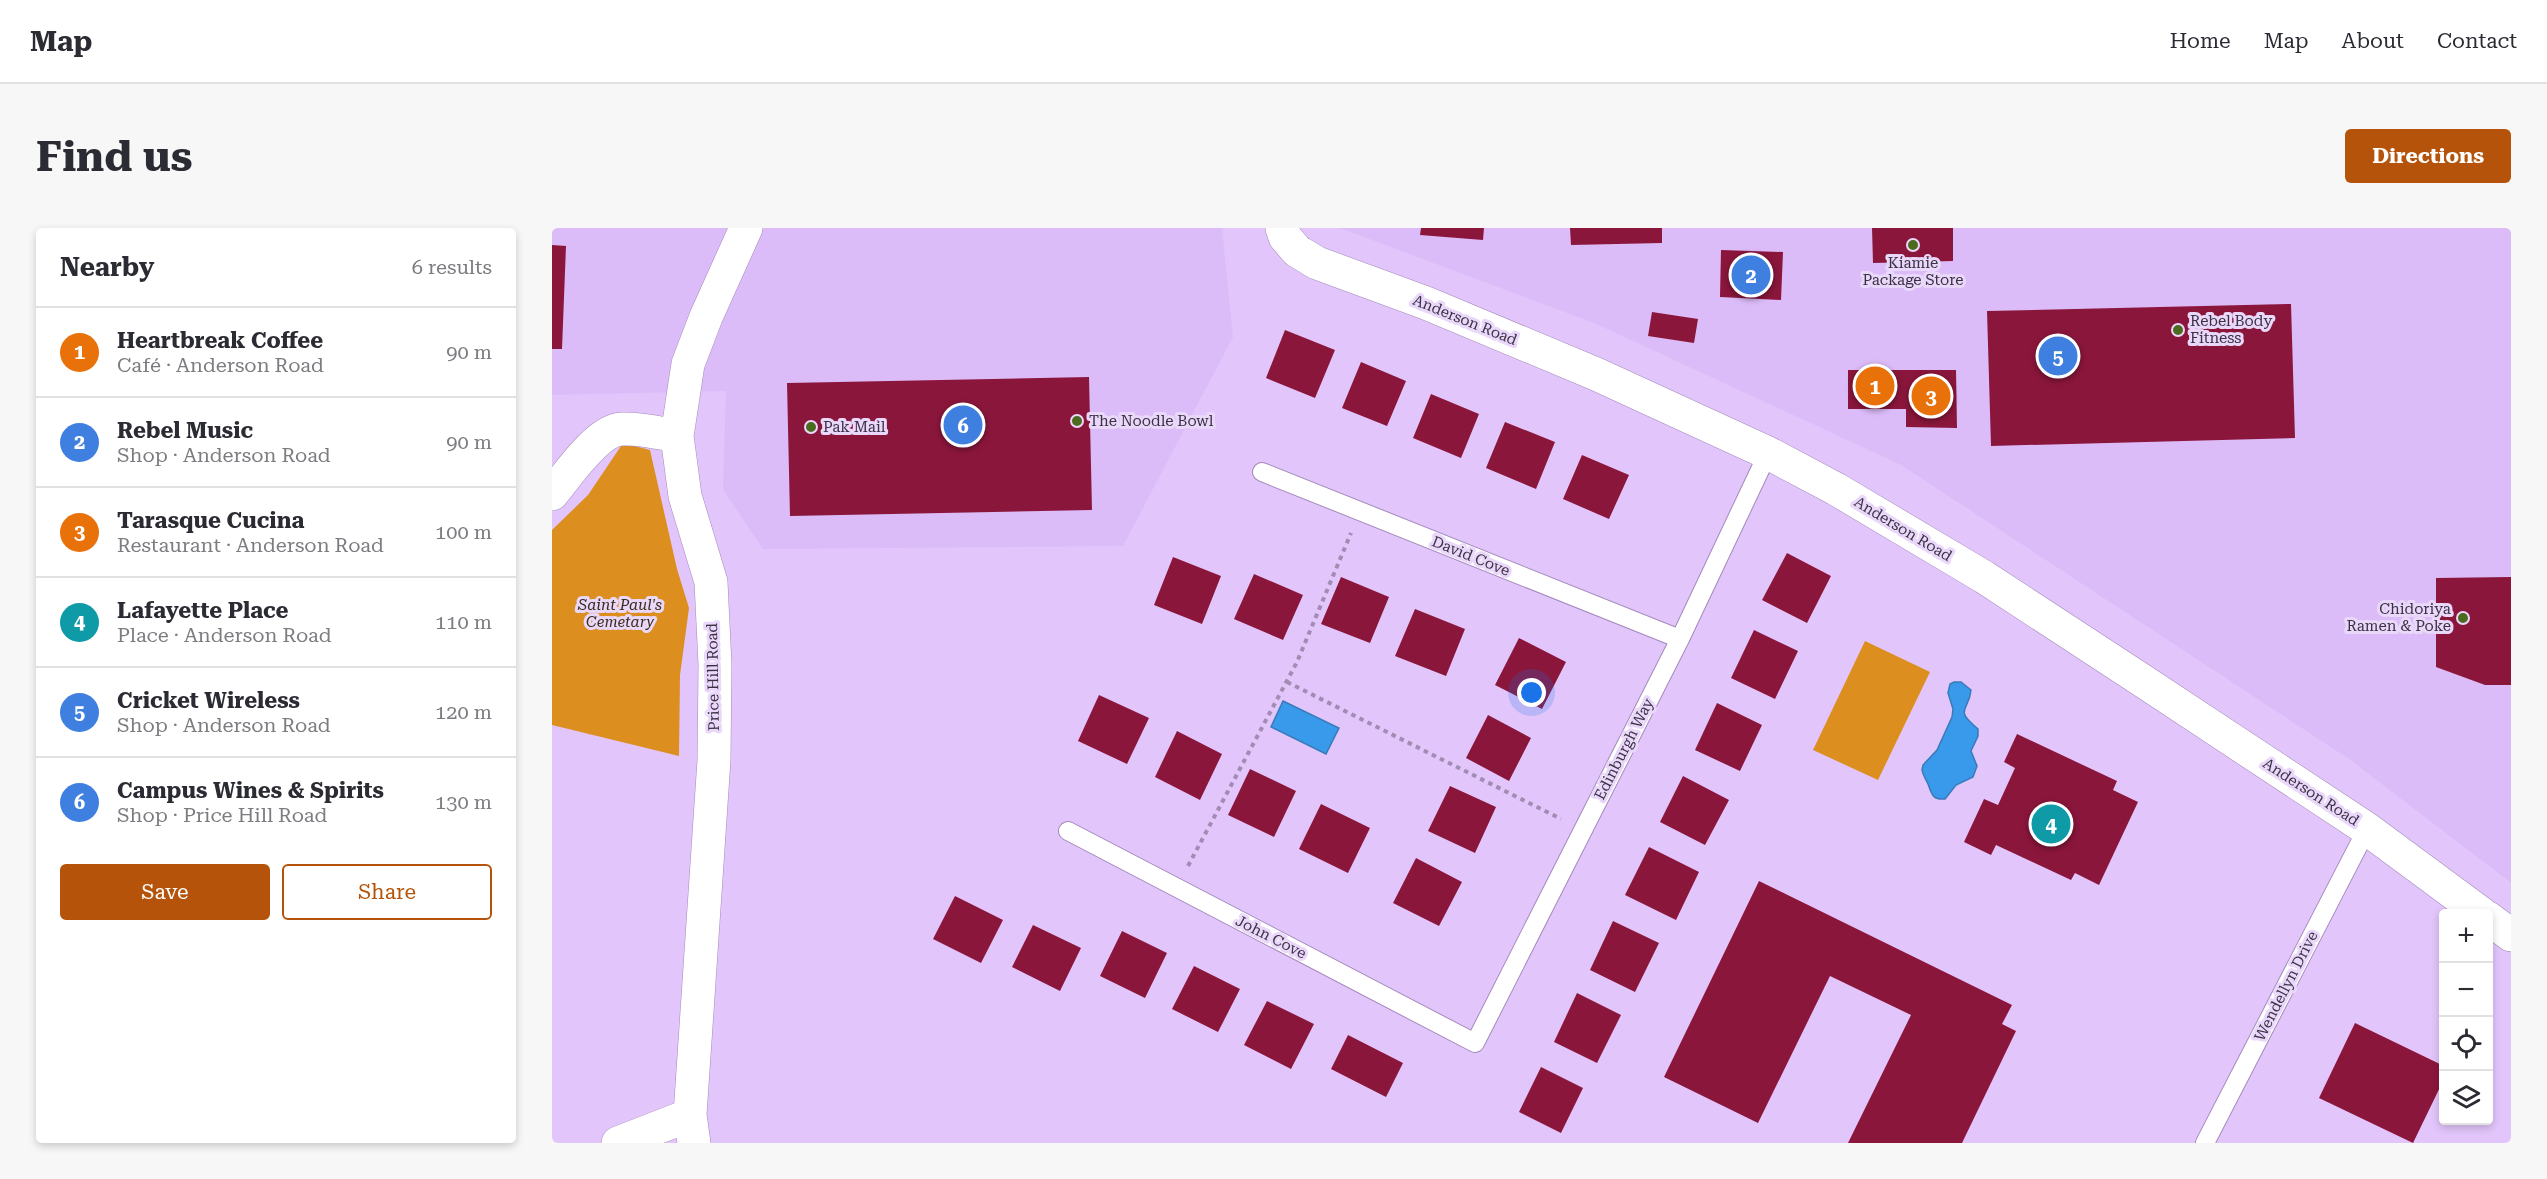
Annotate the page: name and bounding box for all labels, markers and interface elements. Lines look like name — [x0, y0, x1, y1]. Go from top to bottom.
text: Map — [30, 25, 92, 58]
text: Home — [2170, 29, 2231, 53]
text: Map — [2264, 29, 2309, 53]
text: About — [2342, 29, 2404, 53]
text: Contact — [2437, 29, 2517, 53]
button: Directions — [2345, 129, 2511, 183]
text: Find us — [36, 132, 193, 181]
marker: Kiamie Package Store — [1906, 238, 1920, 252]
text: Nearby — [60, 252, 154, 282]
pin: 2 — [1732, 252, 1770, 298]
place label: Kiamie Package Store — [1862, 254, 1964, 289]
text: 6 results — [412, 255, 492, 279]
street label: Anderson Road — [1410, 291, 1520, 349]
place label: Rebel Body Fitness — [2190, 312, 2272, 347]
marker: Rebel Body Fitness — [2171, 323, 2185, 337]
text: Heartbreak Coffee — [117, 328, 323, 353]
pin: 5 — [2038, 334, 2078, 378]
text: 1 — [74, 340, 85, 364]
text: 90 m — [446, 340, 492, 364]
text: Café · Anderson Road — [117, 353, 324, 377]
pin: 1 — [1856, 364, 1894, 408]
pin: 3 — [1912, 374, 1950, 418]
pin: 6 — [944, 402, 982, 448]
place label: The Noodle Bowl — [1089, 412, 1214, 430]
marker: The Noodle Bowl — [1070, 414, 1084, 428]
text: Rebel Music — [117, 418, 253, 443]
place label: Pak Mail — [823, 418, 886, 436]
marker: Pak Mail — [804, 420, 818, 434]
text: 2 — [74, 430, 85, 454]
text: 90 m — [446, 430, 492, 454]
text: Shop · Anderson Road — [117, 443, 331, 467]
street label: Anderson Road — [1851, 493, 1955, 565]
text: Tarasque Cucina — [117, 508, 304, 533]
text: 3 — [74, 520, 85, 544]
text: 100 m — [435, 520, 492, 544]
street label: David Cove — [1429, 532, 1513, 580]
text: Restaurant · Anderson Road — [117, 533, 384, 557]
park label: Saint Paul's Cemetary — [577, 596, 662, 631]
text: Lafayette Place — [117, 598, 289, 623]
place label: Chidoriya Ramen & Poke — [2346, 600, 2451, 635]
text: 4 — [74, 610, 85, 634]
text: 110 m — [435, 610, 492, 634]
marker: Chidoriya Ramen & Poke — [2456, 611, 2470, 625]
street label: Price Hill Road — [703, 622, 723, 731]
text: Place · Anderson Road — [117, 623, 332, 647]
your location — [1517, 678, 1546, 707]
text: Cricket Wireless — [117, 688, 300, 713]
street label: Edinburgh Way — [1591, 695, 1657, 803]
text: 5 — [74, 700, 85, 724]
text: 120 m — [435, 700, 492, 724]
text: Shop · Anderson Road — [117, 713, 331, 737]
street label: Anderson Road — [2260, 754, 2363, 830]
text: Campus Wines & Spirits — [117, 778, 384, 803]
text: 6 — [74, 790, 85, 814]
text: 130 m — [435, 790, 492, 814]
pin: 4 — [2032, 802, 2070, 846]
text: Shop · Price Hill Road — [117, 803, 327, 827]
button: Save — [60, 864, 270, 920]
button: Share — [282, 864, 492, 920]
map controls — [2439, 909, 2493, 1125]
button: + — [2439, 909, 2493, 963]
street label: John Cove — [1233, 912, 1309, 962]
street label: Wendellyn Drive — [2251, 928, 2321, 1044]
button: − — [2439, 963, 2493, 1017]
button: locate — [2439, 1017, 2493, 1071]
button: layers — [2439, 1071, 2493, 1125]

